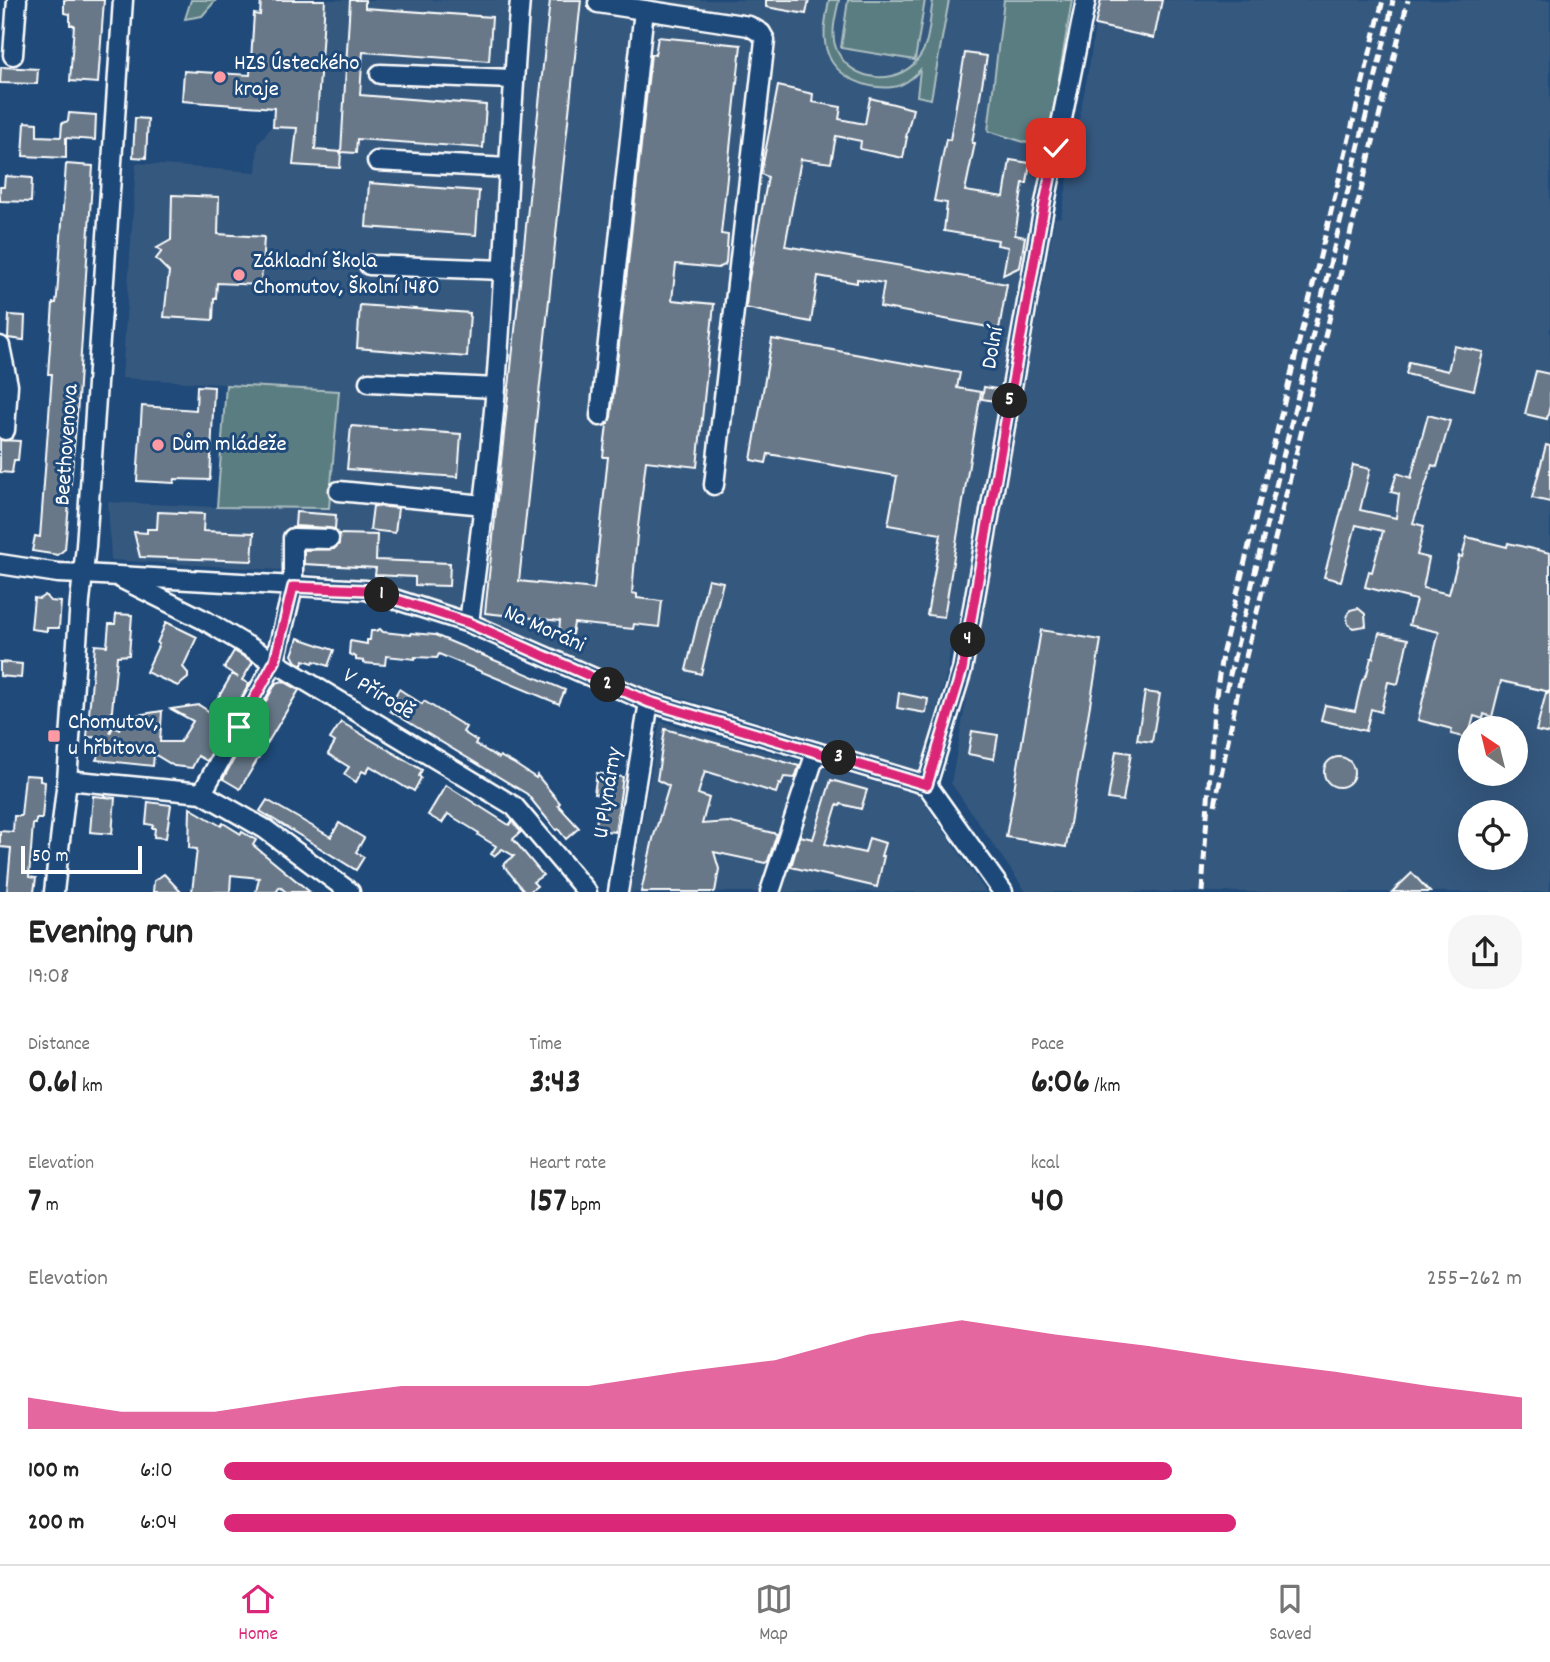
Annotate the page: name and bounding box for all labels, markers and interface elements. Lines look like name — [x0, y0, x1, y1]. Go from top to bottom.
place label: HZS Ústeckého kraje — [234, 48, 359, 107]
marker: HZS Ústeckého kraje — [212, 69, 228, 85]
pin — [1026, 118, 1086, 178]
icon: check — [1037, 129, 1075, 167]
place label: Základní škola Chomutov, Školní 1480 — [253, 246, 440, 305]
marker: Základní škola Chomutov, Školní 1480 — [231, 267, 247, 283]
street label: Dolní — [974, 322, 1014, 372]
street label: Beethovenova — [47, 382, 89, 507]
pin: 5 — [992, 384, 1028, 418]
text: 5 — [1005, 387, 1014, 414]
place label: Dům mládeže — [172, 429, 287, 462]
marker: Dům mládeže — [150, 437, 166, 453]
pin: 1 — [364, 578, 400, 612]
text: 1 — [379, 581, 384, 608]
street label: Na Moráni — [498, 597, 590, 663]
pin: 4 — [950, 622, 986, 658]
text: 4 — [964, 626, 971, 653]
street label: V Přírodě — [336, 661, 420, 730]
pin: 2 — [590, 668, 626, 702]
text: 2 — [603, 671, 612, 698]
pin — [209, 697, 269, 757]
place label: Chomutov, u hřbitova — [68, 707, 159, 766]
icon: arrive — [220, 708, 258, 746]
north arrow — [1458, 716, 1528, 786]
map controls — [1458, 716, 1528, 870]
marker: Chomutov, u hřbitova — [46, 728, 62, 744]
pin: 3 — [822, 740, 856, 776]
street label: U Plynárny — [585, 744, 633, 841]
text: 3 — [834, 744, 843, 771]
button: locate — [1458, 800, 1528, 870]
scale bar — [21, 843, 142, 875]
text: 50 m — [32, 844, 69, 871]
text: Evening run — [28, 907, 193, 962]
button: share — [1448, 915, 1522, 989]
text: 19:08 — [28, 961, 69, 994]
text: Distance — [28, 1032, 90, 1059]
text: Time — [529, 1032, 562, 1059]
text: Pace — [1031, 1032, 1064, 1059]
text: 0.61 — [28, 1059, 78, 1109]
text: 3:43 — [529, 1059, 581, 1109]
text: 6:06 — [1031, 1059, 1090, 1109]
text: km — [78, 1074, 103, 1101]
text: /km — [1090, 1074, 1120, 1101]
text: Elevation — [28, 1151, 94, 1178]
text: Heart rate — [529, 1151, 606, 1178]
text: kcal — [1031, 1151, 1060, 1178]
text: 7 — [28, 1178, 41, 1228]
text: 157 — [529, 1178, 567, 1228]
text: 40 — [1031, 1178, 1064, 1228]
text: m — [41, 1193, 59, 1220]
text: bpm — [567, 1193, 601, 1220]
text: Elevation — [28, 1263, 108, 1296]
text: 255–262 m — [1427, 1263, 1522, 1296]
text: 100 m — [28, 1455, 79, 1488]
text: 6:10 — [140, 1455, 173, 1488]
text: 200 m — [28, 1507, 84, 1540]
text: 6:04 — [140, 1507, 177, 1540]
tab: Home — [238, 1580, 278, 1649]
tab: Map — [755, 1580, 793, 1649]
tab: Saved — [1269, 1580, 1312, 1649]

